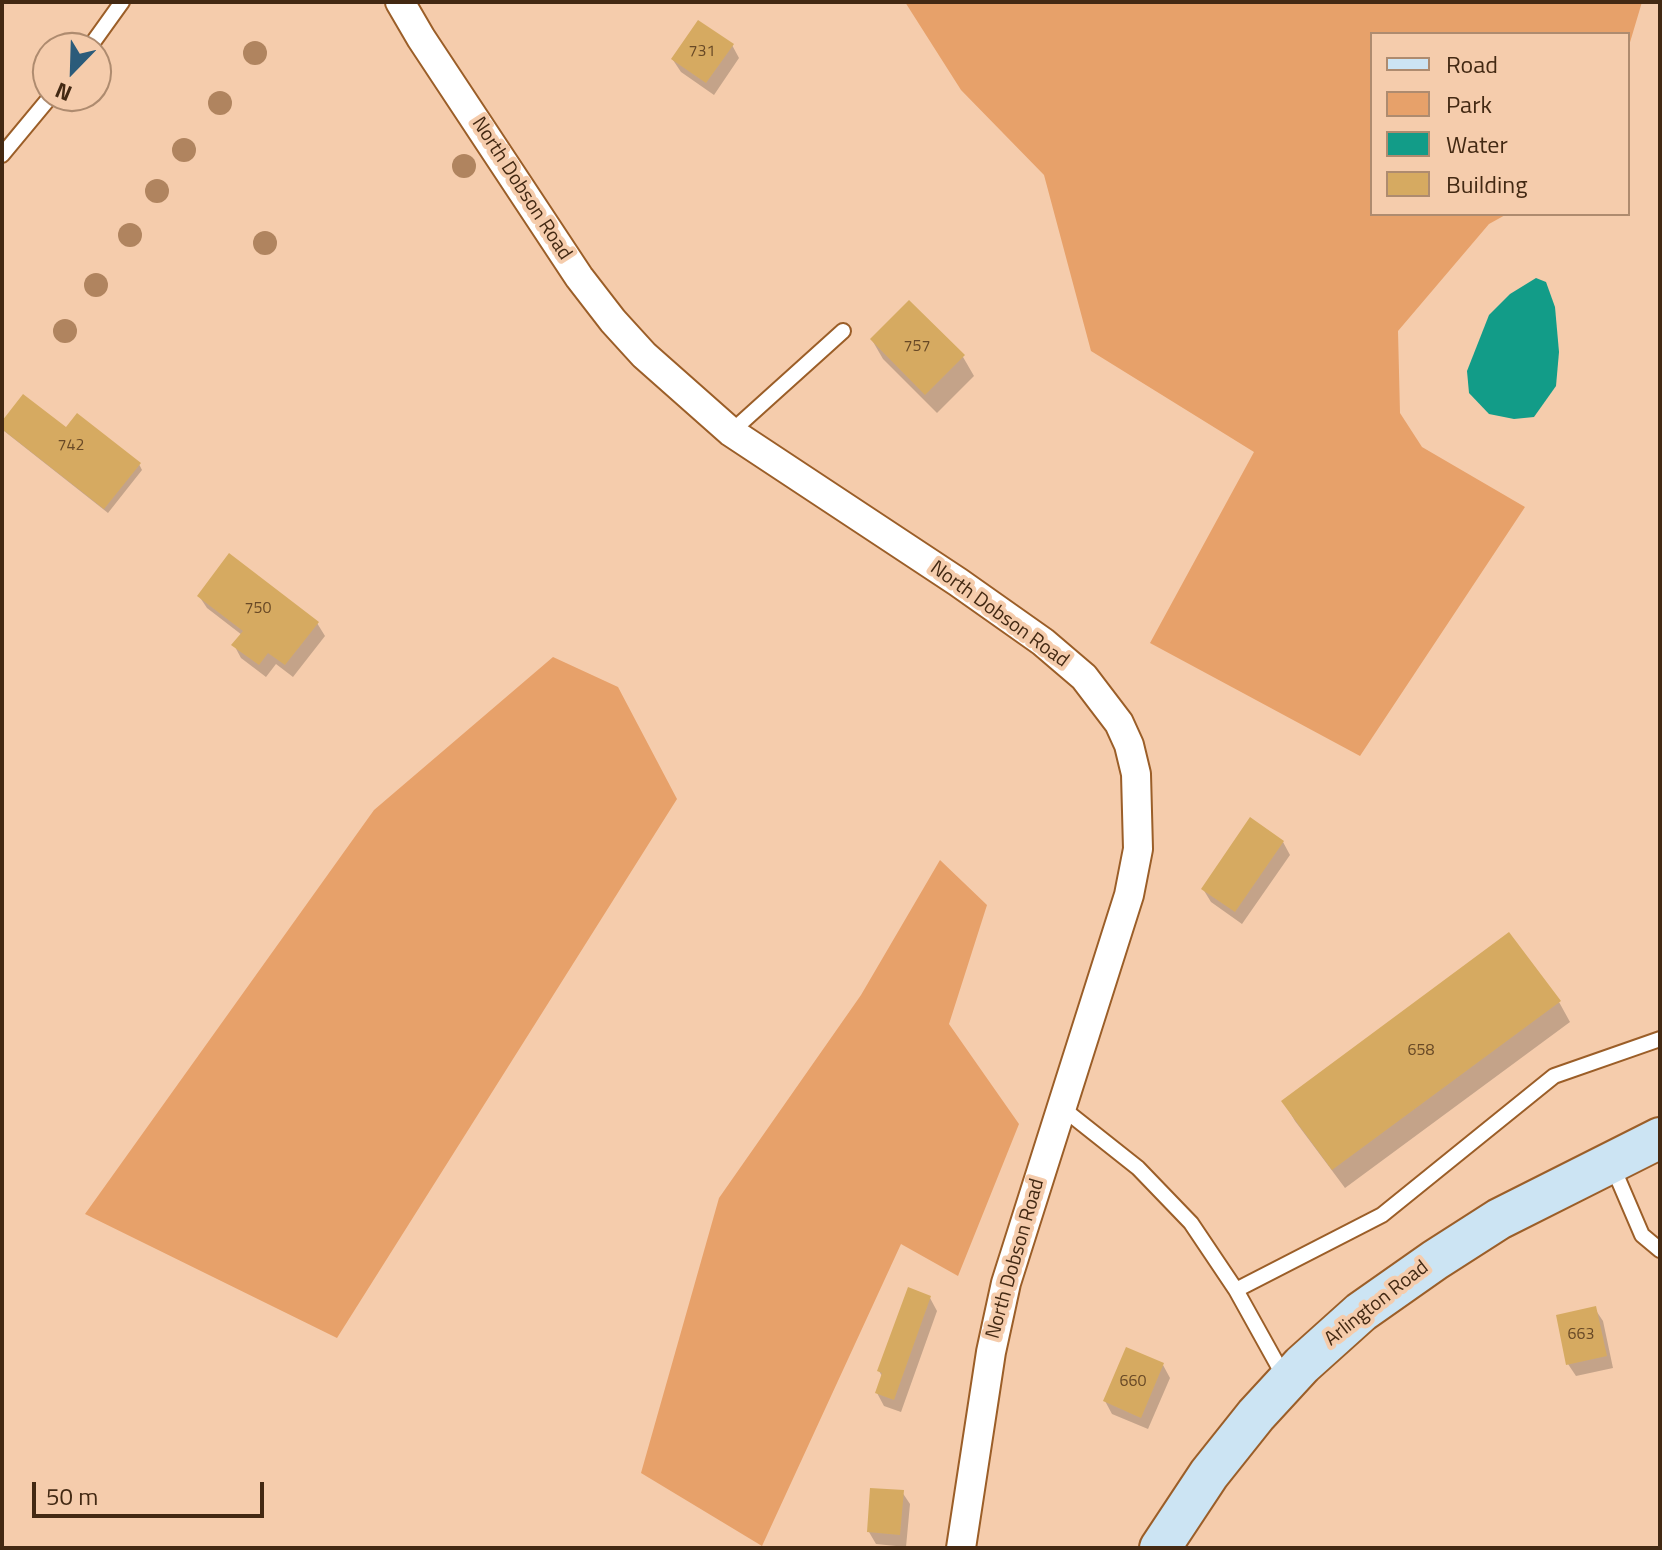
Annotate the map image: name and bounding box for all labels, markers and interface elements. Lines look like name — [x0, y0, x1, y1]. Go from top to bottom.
north arrow — [32, 32, 112, 112]
legend — [1370, 32, 1630, 216]
house number: 731 — [689, 42, 715, 62]
text: Road — [1446, 46, 1498, 82]
text: N — [50, 74, 77, 111]
text: Park — [1446, 86, 1492, 122]
street label: North Dobson Road — [466, 113, 576, 265]
text: Water — [1446, 126, 1508, 162]
text: Building — [1446, 166, 1528, 202]
house number: 757 — [904, 337, 930, 357]
house number: 742 — [58, 436, 84, 456]
street label: North Dobson Road — [925, 557, 1073, 673]
house number: 750 — [245, 599, 271, 619]
house number: 658 — [1408, 1041, 1434, 1061]
street label: North Dobson Road — [982, 1176, 1050, 1342]
street label: Arlington Road — [1320, 1256, 1434, 1352]
house number: 663 — [1568, 1325, 1594, 1345]
house number: 660 — [1120, 1372, 1146, 1392]
scale bar — [36, 1466, 268, 1516]
text: 50 m — [46, 1478, 98, 1514]

